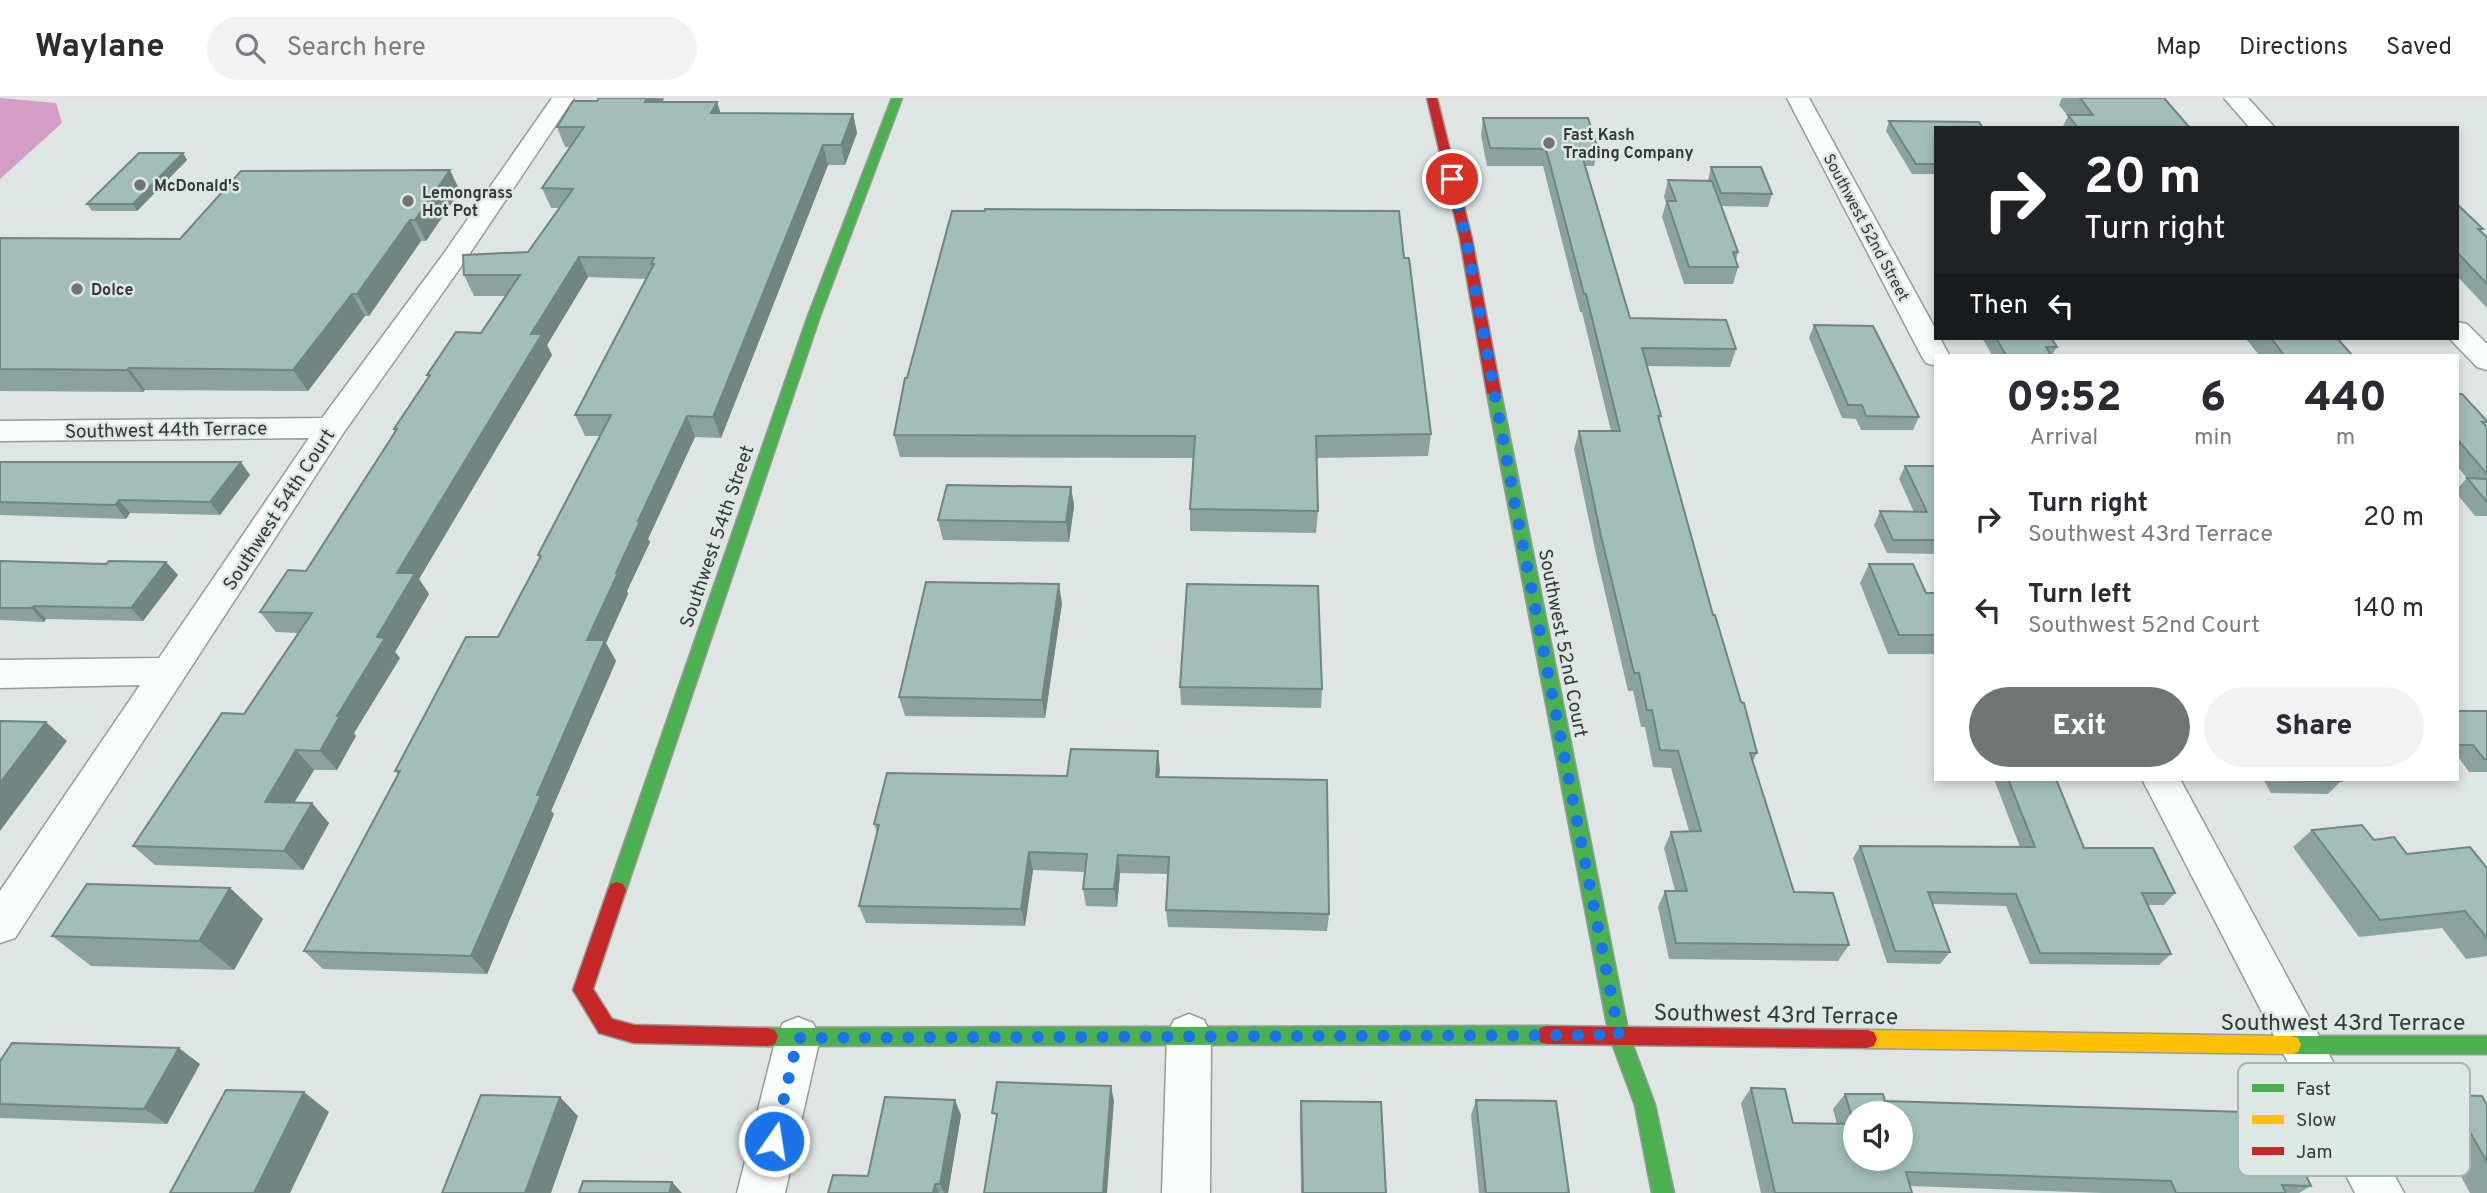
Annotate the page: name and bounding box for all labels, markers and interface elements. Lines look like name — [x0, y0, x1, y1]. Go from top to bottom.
search box — [207, 17, 697, 80]
text: Waylane — [35, 27, 165, 69]
icon: search — [231, 29, 269, 67]
text: Search here — [287, 32, 426, 65]
text: Map — [2156, 33, 2201, 63]
text: Directions — [2239, 33, 2348, 63]
text: Saved — [2386, 33, 2452, 63]
place label: Fast Kash Trading Company — [1563, 126, 1694, 164]
marker: Fast Kash Trading Company — [1541, 135, 1557, 151]
pin — [1422, 149, 1482, 209]
text: 20 m — [2084, 149, 2201, 211]
street label: Southwest 52nd Street — [1818, 151, 1913, 305]
icon: right — [1969, 154, 2060, 245]
icon: arrive — [1433, 160, 1471, 198]
marker: McDonald's — [132, 177, 148, 193]
place label: McDonald's — [154, 177, 240, 197]
place label: Lemongrass Hot Pot — [422, 184, 513, 222]
marker: Lemongrass Hot Pot — [400, 193, 416, 209]
text: Turn right — [2084, 210, 2226, 250]
marker: Dolce — [69, 281, 85, 297]
place label: Dolce — [91, 281, 133, 301]
icon: left — [2042, 287, 2080, 325]
text: Then — [1969, 290, 2028, 323]
text: 09:52 — [2006, 373, 2122, 426]
text: 6 — [2200, 373, 2226, 426]
text: 440 — [2304, 373, 2387, 426]
street label: Southwest 44th Terrace — [65, 417, 267, 445]
text: Arrival — [2030, 424, 2098, 453]
text: min — [2194, 424, 2232, 453]
text: m — [2336, 424, 2355, 453]
street label: Southwest 54th Court — [218, 425, 341, 595]
street label: Southwest 54th Street — [675, 442, 760, 631]
text: Turn right — [2028, 488, 2148, 521]
icon: right — [1969, 500, 2007, 538]
text: 20 m — [2363, 502, 2424, 535]
text: Southwest 43rd Terrace — [2028, 521, 2273, 550]
street label: Southwest 52nd Court — [1532, 547, 1592, 740]
text: Turn left — [2028, 579, 2132, 612]
icon: left — [1969, 591, 2007, 629]
text: 140 m — [2354, 593, 2424, 626]
text: Southwest 52nd Court — [2028, 612, 2260, 641]
button: Exit — [1969, 687, 2190, 767]
button: Share — [2204, 687, 2424, 767]
street label: Southwest 43rd Terrace — [1653, 1000, 1899, 1033]
street label: Southwest 43rd Terrace — [2221, 1010, 2465, 1039]
legend — [2238, 1063, 2470, 1176]
text: Fast — [2296, 1078, 2331, 1102]
map controls — [1843, 1101, 1913, 1171]
button: sound — [1843, 1101, 1913, 1171]
position arrow — [737, 1104, 811, 1178]
text: Slow — [2296, 1109, 2336, 1133]
text: Jam — [2296, 1141, 2333, 1165]

